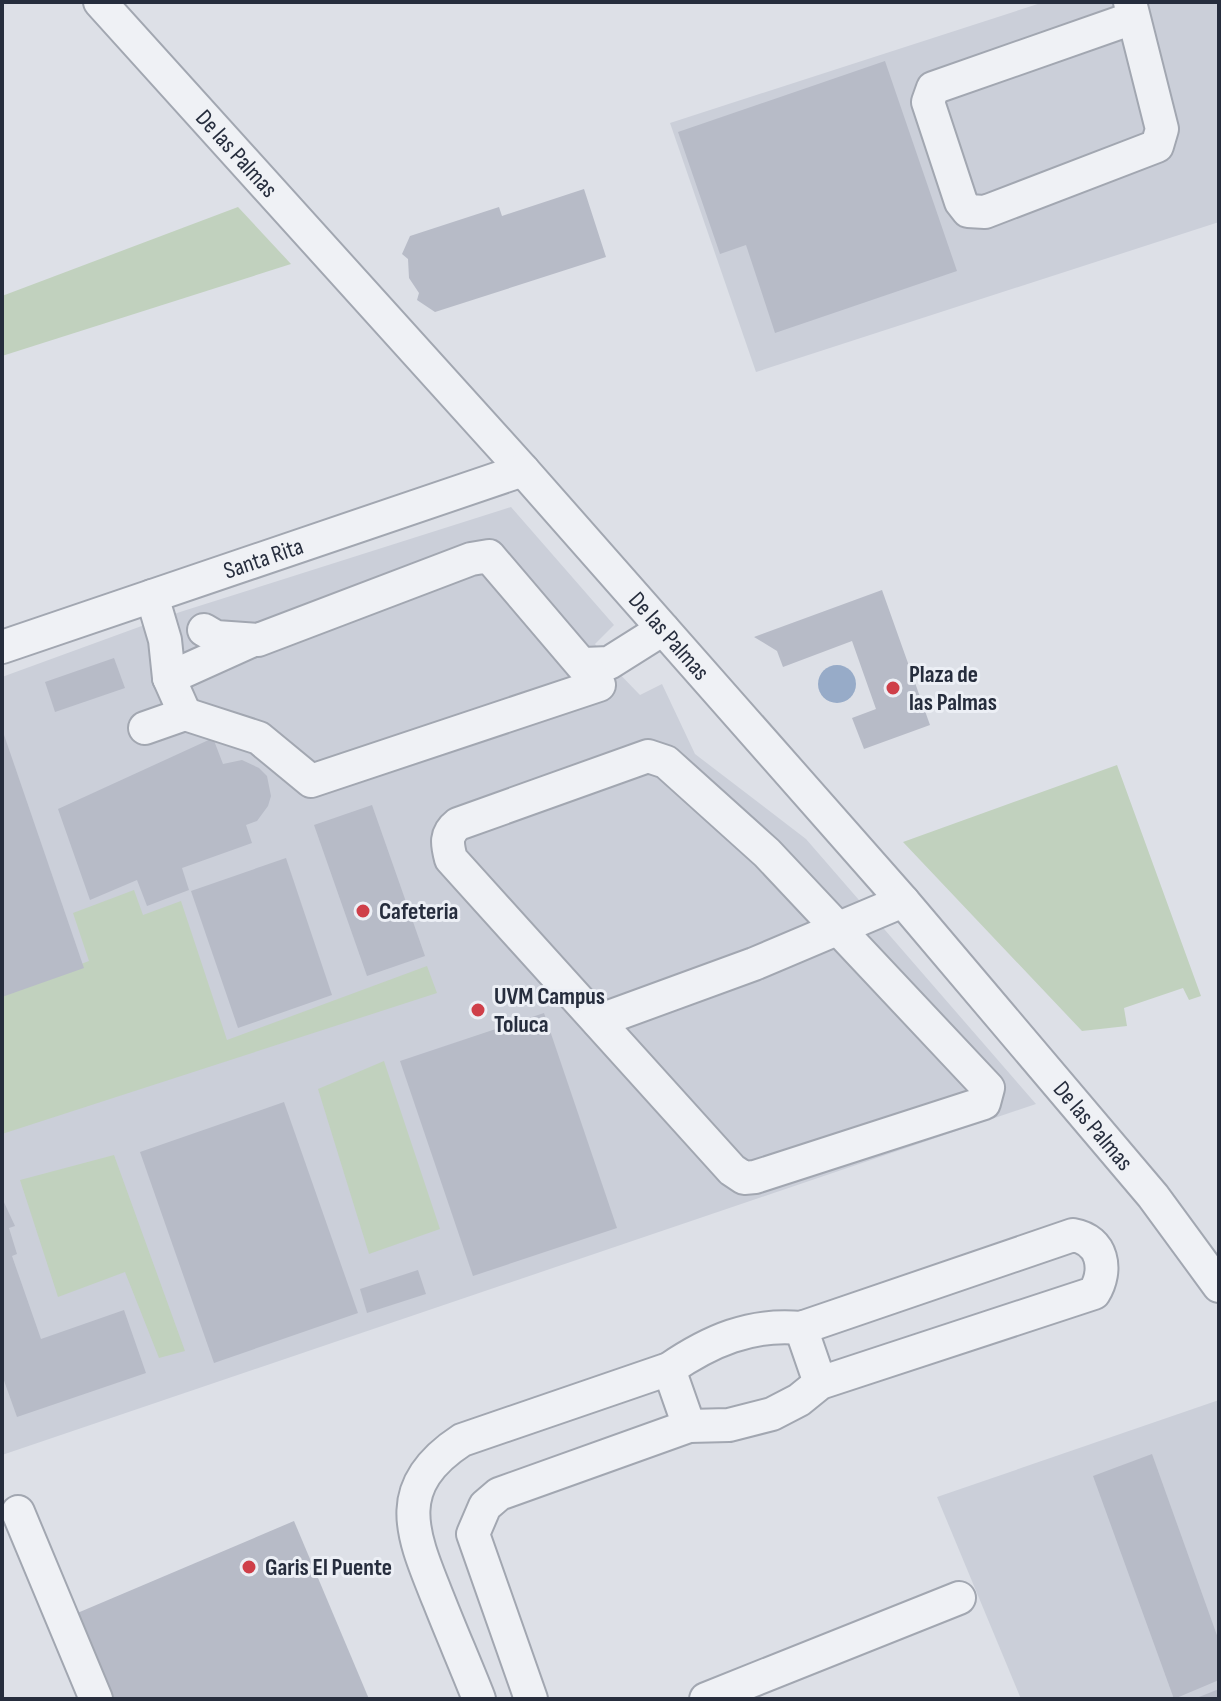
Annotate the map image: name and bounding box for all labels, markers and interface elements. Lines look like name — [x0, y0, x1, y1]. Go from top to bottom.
street label: De las Palmas — [189, 104, 283, 204]
street label: Santa Rita — [220, 532, 307, 586]
street label: De las Palmas — [622, 586, 716, 686]
place label: Plaza de las Palmas — [909, 660, 997, 717]
marker: Plaza de las Palmas — [884, 679, 902, 697]
place label: Cafeteria — [379, 897, 458, 926]
marker: Cafeteria — [354, 902, 372, 920]
place label: UVM Campus Toluca — [494, 982, 605, 1039]
marker: UVM Campus Toluca — [469, 1001, 487, 1019]
street label: De las Palmas — [1047, 1075, 1139, 1177]
place label: Garis El Puente — [265, 1553, 392, 1582]
marker: Garis El Puente — [240, 1558, 258, 1576]

